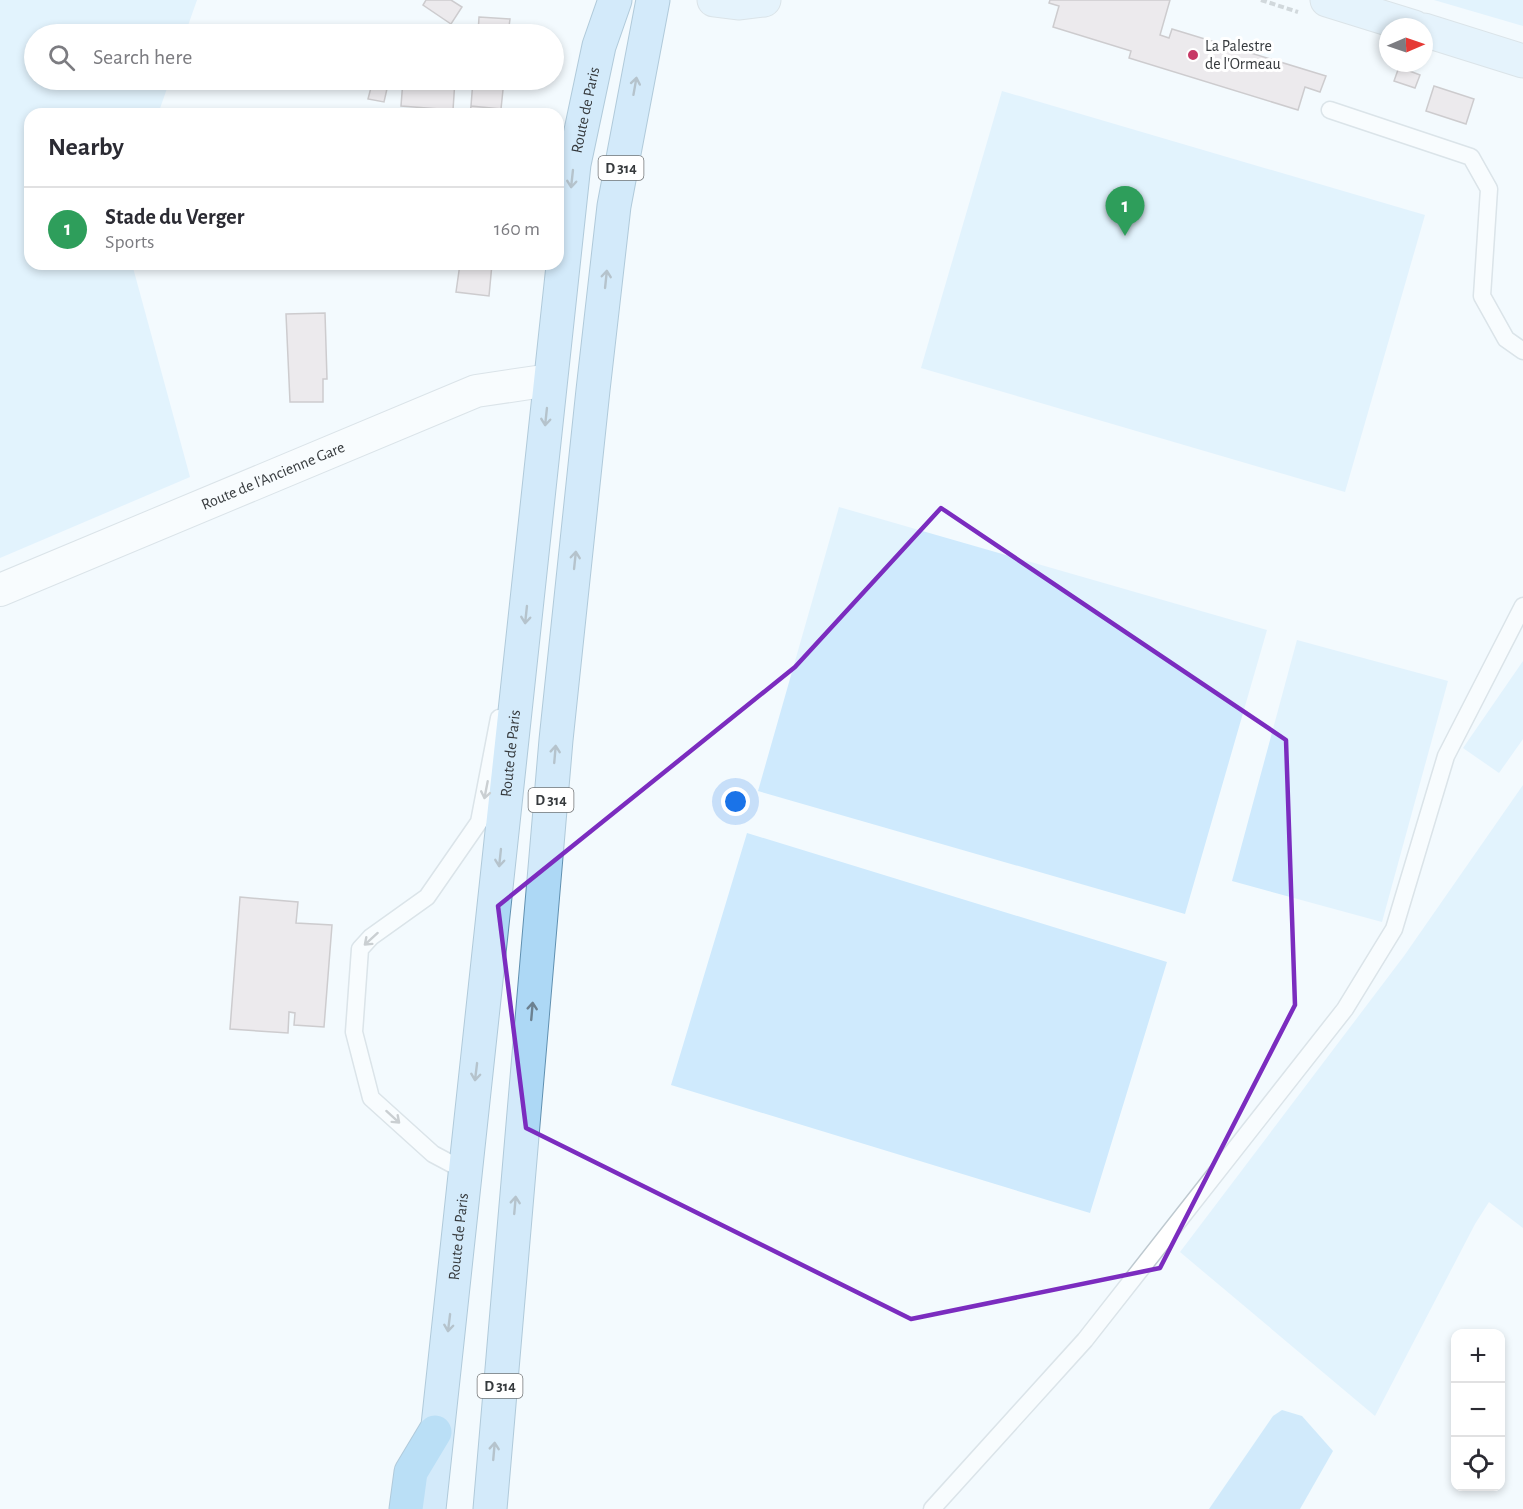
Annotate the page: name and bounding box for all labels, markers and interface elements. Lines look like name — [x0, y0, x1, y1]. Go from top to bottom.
north arrow — [1379, 18, 1433, 72]
search box — [24, 24, 564, 90]
place label: La Palestre de l'Ormeau — [1205, 38, 1281, 72]
icon: search — [45, 41, 78, 74]
text: Search here — [93, 46, 192, 68]
marker: La Palestre de l'Ormeau — [1186, 48, 1200, 62]
street label: Route de Paris — [569, 65, 602, 155]
one-way arrow — [630, 77, 641, 97]
text: Nearby — [48, 134, 124, 160]
road number: D 314 — [598, 156, 644, 180]
one-way arrow — [566, 169, 577, 188]
pin: 1 — [1106, 186, 1144, 236]
text: Stade du Verger — [105, 206, 244, 228]
text: 1 — [64, 219, 71, 239]
text: 160 m — [494, 219, 540, 239]
text: Sports — [105, 232, 154, 252]
one-way arrow — [601, 270, 612, 289]
one-way arrow — [540, 407, 551, 427]
street label: Route de l'Ancienne Gare — [199, 439, 347, 513]
one-way arrow — [570, 550, 581, 570]
one-way arrow — [520, 604, 531, 624]
street label: Route de Paris — [498, 709, 523, 798]
one-way arrow — [550, 744, 561, 764]
one-way arrow — [480, 779, 491, 799]
your location — [721, 787, 750, 816]
road number: D 314 — [528, 788, 574, 812]
one-way arrow — [494, 847, 505, 867]
one-way arrow — [363, 932, 378, 946]
one-way arrow — [527, 1001, 538, 1021]
one-way arrow — [470, 1062, 481, 1082]
one-way arrow — [385, 1110, 400, 1124]
street label: Route de Paris — [446, 1192, 471, 1281]
one-way arrow — [510, 1196, 521, 1216]
one-way arrow — [444, 1312, 455, 1332]
map controls — [1451, 1329, 1505, 1491]
button: + — [1451, 1329, 1505, 1383]
road number: D 314 — [478, 1374, 522, 1398]
button: − — [1451, 1383, 1505, 1437]
button: locate — [1451, 1437, 1505, 1491]
one-way arrow — [489, 1441, 500, 1461]

